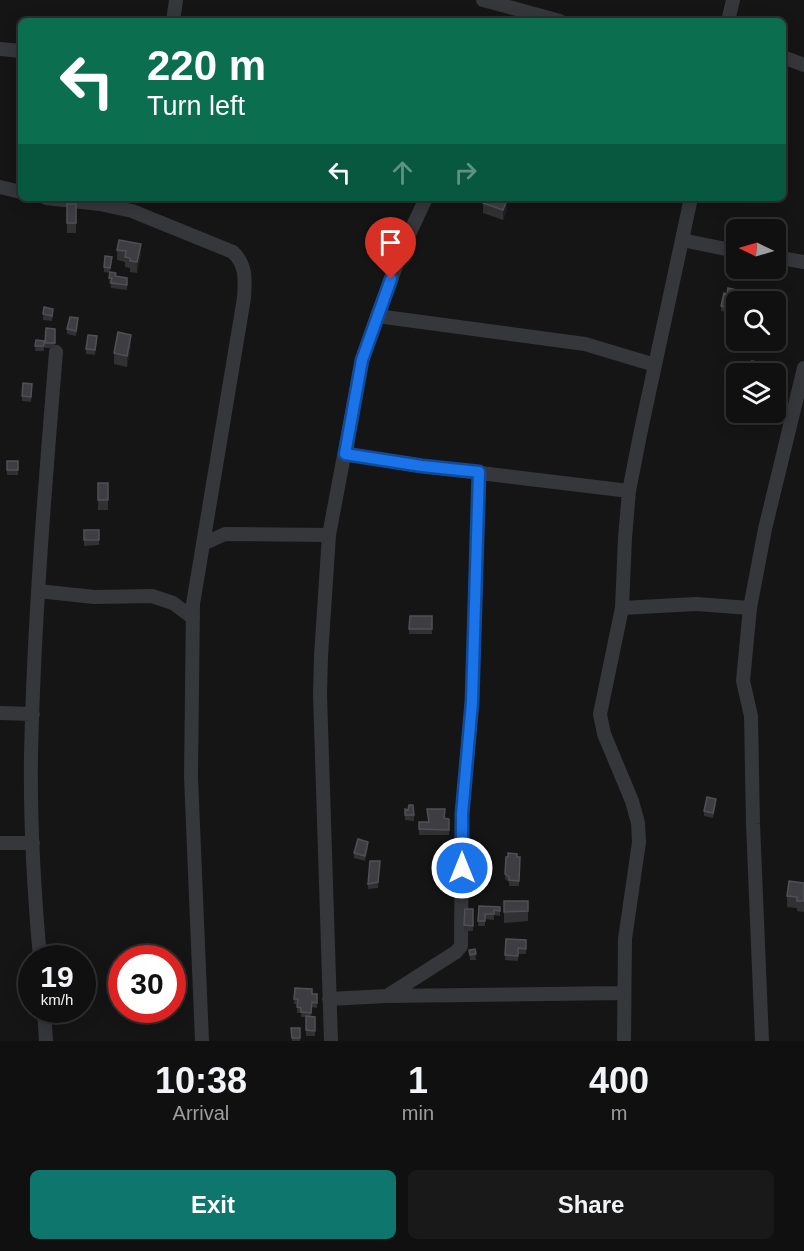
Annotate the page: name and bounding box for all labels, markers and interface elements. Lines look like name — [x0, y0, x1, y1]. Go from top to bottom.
icon: left — [48, 42, 126, 120]
text: 220 m — [147, 42, 266, 89]
text: Turn left — [147, 91, 245, 121]
icon: left — [323, 156, 356, 189]
icon: ahead — [386, 156, 419, 189]
icon: right — [449, 156, 482, 189]
pin — [365, 217, 416, 279]
north arrow — [726, 219, 786, 279]
map controls — [726, 219, 786, 423]
icon: arrive — [374, 226, 407, 259]
button: search — [726, 291, 786, 351]
button: layers — [726, 363, 786, 423]
position arrow — [430, 836, 494, 900]
speed limit sign: 30 — [108, 945, 186, 1023]
text: 19 — [40, 960, 74, 993]
text: km/h — [41, 991, 73, 1008]
text: 10:38 — [155, 1060, 247, 1101]
text: 1 — [408, 1060, 428, 1101]
text: 400 — [589, 1060, 649, 1101]
text: Arrival — [173, 1102, 229, 1124]
text: min — [402, 1102, 434, 1124]
text: m — [611, 1102, 627, 1124]
button: Exit — [30, 1170, 396, 1239]
button: Share — [408, 1170, 774, 1239]

